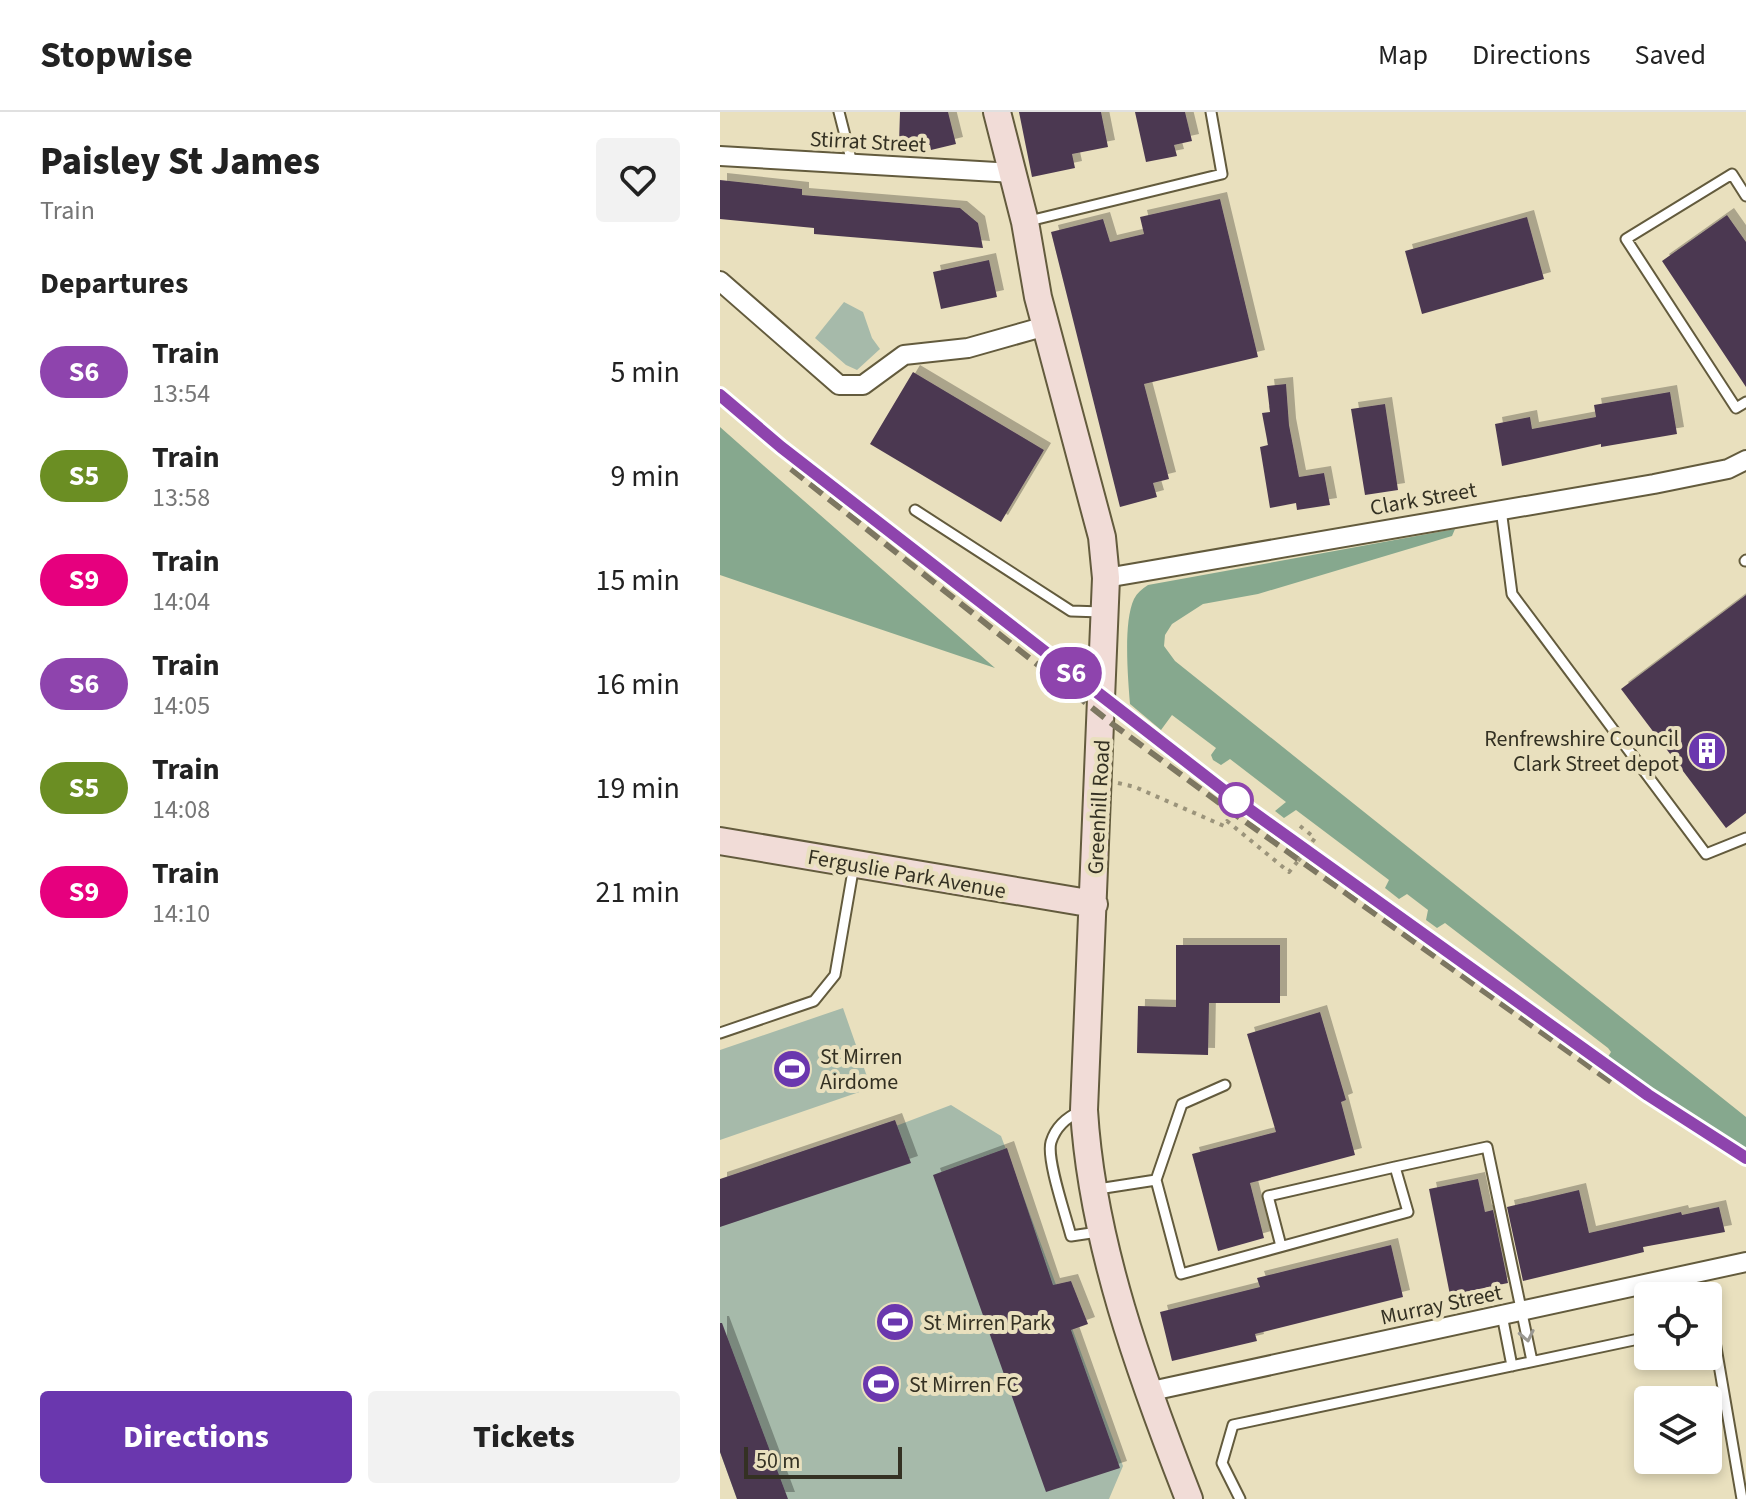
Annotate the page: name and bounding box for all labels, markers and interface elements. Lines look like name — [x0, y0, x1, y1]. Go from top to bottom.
text: Stopwise — [40, 28, 193, 82]
text: Map — [1378, 35, 1428, 75]
text: Directions — [1472, 35, 1591, 75]
text: Saved — [1635, 35, 1706, 75]
street label: Stirrat Street — [809, 123, 928, 161]
text: Paisley St James — [40, 135, 320, 189]
button: heart — [596, 138, 680, 222]
text: Train — [40, 192, 95, 229]
text: Departures — [40, 262, 188, 305]
text: Train — [152, 332, 220, 375]
text: 5 min — [610, 351, 680, 394]
text: S6 — [69, 352, 99, 392]
text: 13:54 — [152, 375, 210, 412]
text: Train — [152, 436, 220, 479]
text: 9 min — [610, 455, 680, 498]
text: S5 — [69, 456, 99, 496]
street label: Clark Street — [1368, 474, 1479, 524]
text: 13:58 — [152, 479, 210, 516]
text: Train — [152, 540, 220, 583]
text: 15 min — [596, 559, 680, 602]
text: S9 — [69, 560, 99, 600]
text: 14:04 — [152, 583, 210, 620]
text: Train — [152, 644, 220, 687]
line badge: S6 — [1035, 647, 1107, 699]
text: S6 — [1056, 653, 1086, 693]
text: 16 min — [596, 663, 680, 706]
text: S6 — [69, 664, 99, 704]
text: 14:05 — [152, 687, 210, 724]
place label: Renfrewshire Council Clark Street depot — [1484, 723, 1680, 780]
building icon: Renfrewshire Council Clark Street depot — [1686, 730, 1728, 772]
street label: Greenhill Road — [1079, 739, 1119, 875]
text: Train — [152, 748, 220, 791]
text: 19 min — [596, 767, 680, 810]
text: S5 — [69, 768, 99, 808]
unlabelled marker — [1219, 783, 1253, 817]
text: 14:08 — [152, 791, 210, 828]
street label: Ferguslie Park Avenue — [805, 841, 1009, 907]
text: Train — [152, 852, 220, 895]
text: 21 min — [596, 871, 680, 914]
text: S9 — [69, 872, 99, 912]
text: 14:10 — [152, 895, 210, 932]
place label: St Mirren Airdome — [820, 1041, 902, 1098]
sports icon: St Mirren Airdome — [771, 1048, 813, 1090]
street label: Murray Street — [1377, 1276, 1506, 1333]
map controls — [1634, 1282, 1722, 1474]
button: locate — [1634, 1282, 1722, 1370]
sports icon: St Mirren Park — [874, 1301, 916, 1343]
place label: St Mirren Park — [923, 1307, 1051, 1339]
one-way arrow — [1518, 1329, 1535, 1342]
sports icon: St Mirren FC — [860, 1363, 902, 1405]
place label: St Mirren FC — [909, 1369, 1019, 1401]
button: layers — [1634, 1386, 1722, 1474]
button: Directions — [40, 1391, 352, 1483]
button: Tickets — [368, 1391, 680, 1483]
scale bar — [744, 1443, 902, 1479]
text: 50 m — [756, 1445, 801, 1477]

